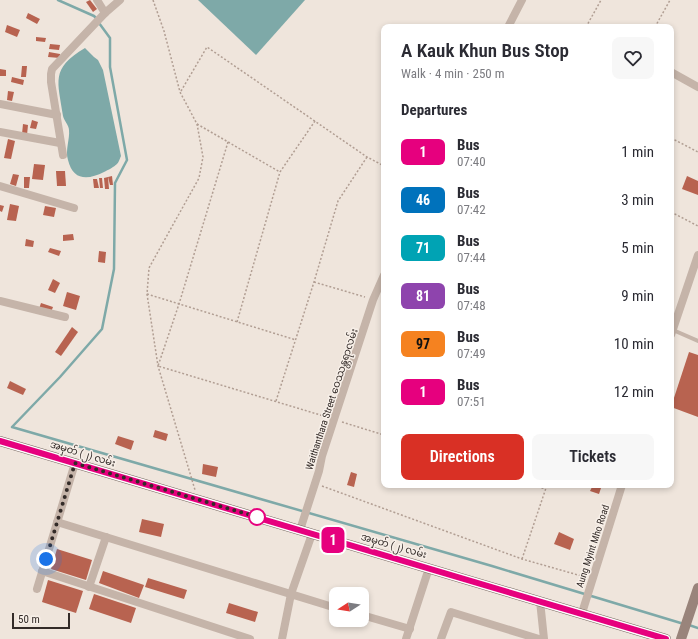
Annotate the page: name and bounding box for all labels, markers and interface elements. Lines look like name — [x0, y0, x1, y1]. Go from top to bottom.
button: heart — [612, 37, 654, 79]
text: A Kauk Khun Bus Stop — [401, 39, 569, 62]
text: Walk · 4 min · 250 m — [401, 66, 505, 81]
text: Departures — [401, 101, 467, 119]
text: Bus — [457, 136, 480, 154]
text: 1 min — [621, 143, 654, 161]
text: 1 — [419, 144, 427, 160]
text: 07:40 — [457, 154, 486, 169]
text: Bus — [457, 184, 480, 202]
text: 3 min — [621, 191, 654, 209]
text: 46 — [416, 192, 430, 208]
text: 07:42 — [457, 202, 486, 217]
text: Bus — [457, 232, 480, 250]
text: 5 min — [621, 239, 654, 257]
text: 71 — [416, 240, 430, 256]
text: 07:44 — [457, 250, 486, 265]
text: Bus — [457, 280, 480, 298]
text: 9 min — [621, 287, 654, 305]
text: 81 — [416, 288, 430, 304]
text: 07:48 — [457, 298, 486, 313]
street label: Waithanthara Street ဝေဿန္တရာလမ်း — [301, 326, 362, 472]
text: Bus — [457, 328, 480, 346]
text: 10 min — [614, 335, 654, 353]
text: 97 — [416, 336, 430, 352]
text: 07:49 — [457, 346, 486, 361]
text: Bus — [457, 376, 480, 394]
text: 12 min — [614, 383, 654, 401]
text: 1 — [419, 384, 427, 400]
text: 07:51 — [457, 394, 486, 409]
button: Directions — [401, 434, 524, 480]
button: Tickets — [532, 434, 654, 480]
street label: အမှတ် (၂) လမ်း — [48, 436, 117, 472]
street label: Aung Myint Mho Road — [574, 503, 611, 589]
unlabelled marker — [248, 508, 266, 526]
line badge: 1 — [320, 527, 346, 553]
street label: အမှတ် (၂) လမ်း — [359, 529, 429, 563]
text: 1 — [329, 532, 337, 548]
your location — [36, 549, 56, 569]
north arrow — [329, 587, 369, 627]
map controls — [329, 587, 369, 627]
scale bar — [12, 611, 70, 630]
text: 50 m — [18, 613, 40, 626]

